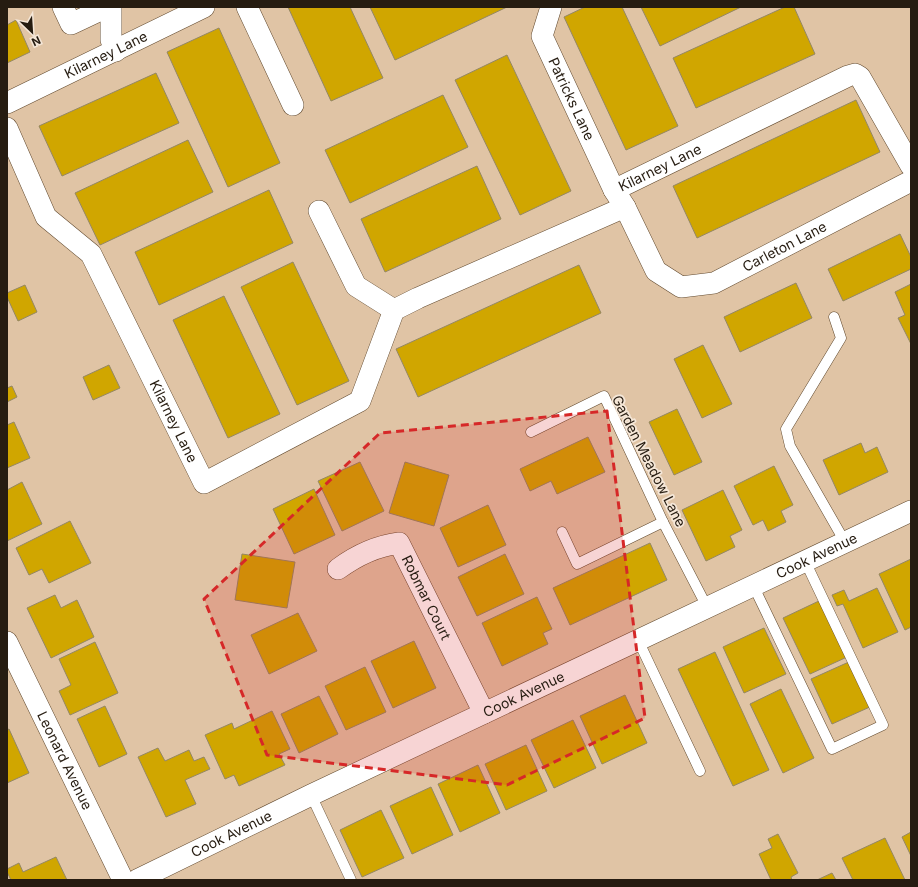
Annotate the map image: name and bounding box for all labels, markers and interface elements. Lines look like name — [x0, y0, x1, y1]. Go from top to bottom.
north arrow — [12, 12, 52, 52]
street label: Kilarney Lane — [61, 27, 150, 82]
text: N — [29, 33, 43, 49]
street label: Patricks Lane — [545, 55, 599, 143]
street label: Kilarney Lane — [615, 140, 704, 195]
street label: Carleton Lane — [739, 217, 829, 275]
street label: Kilarney Lane — [146, 377, 202, 465]
street label: Garden Meadow Lane — [609, 392, 690, 529]
street label: Cook Avenue — [773, 529, 860, 582]
street label: Robmar Court — [399, 552, 455, 643]
street label: Cook Avenue — [480, 667, 567, 720]
street label: Leonard Avenue — [34, 708, 96, 812]
street label: Cook Avenue — [188, 807, 274, 860]

